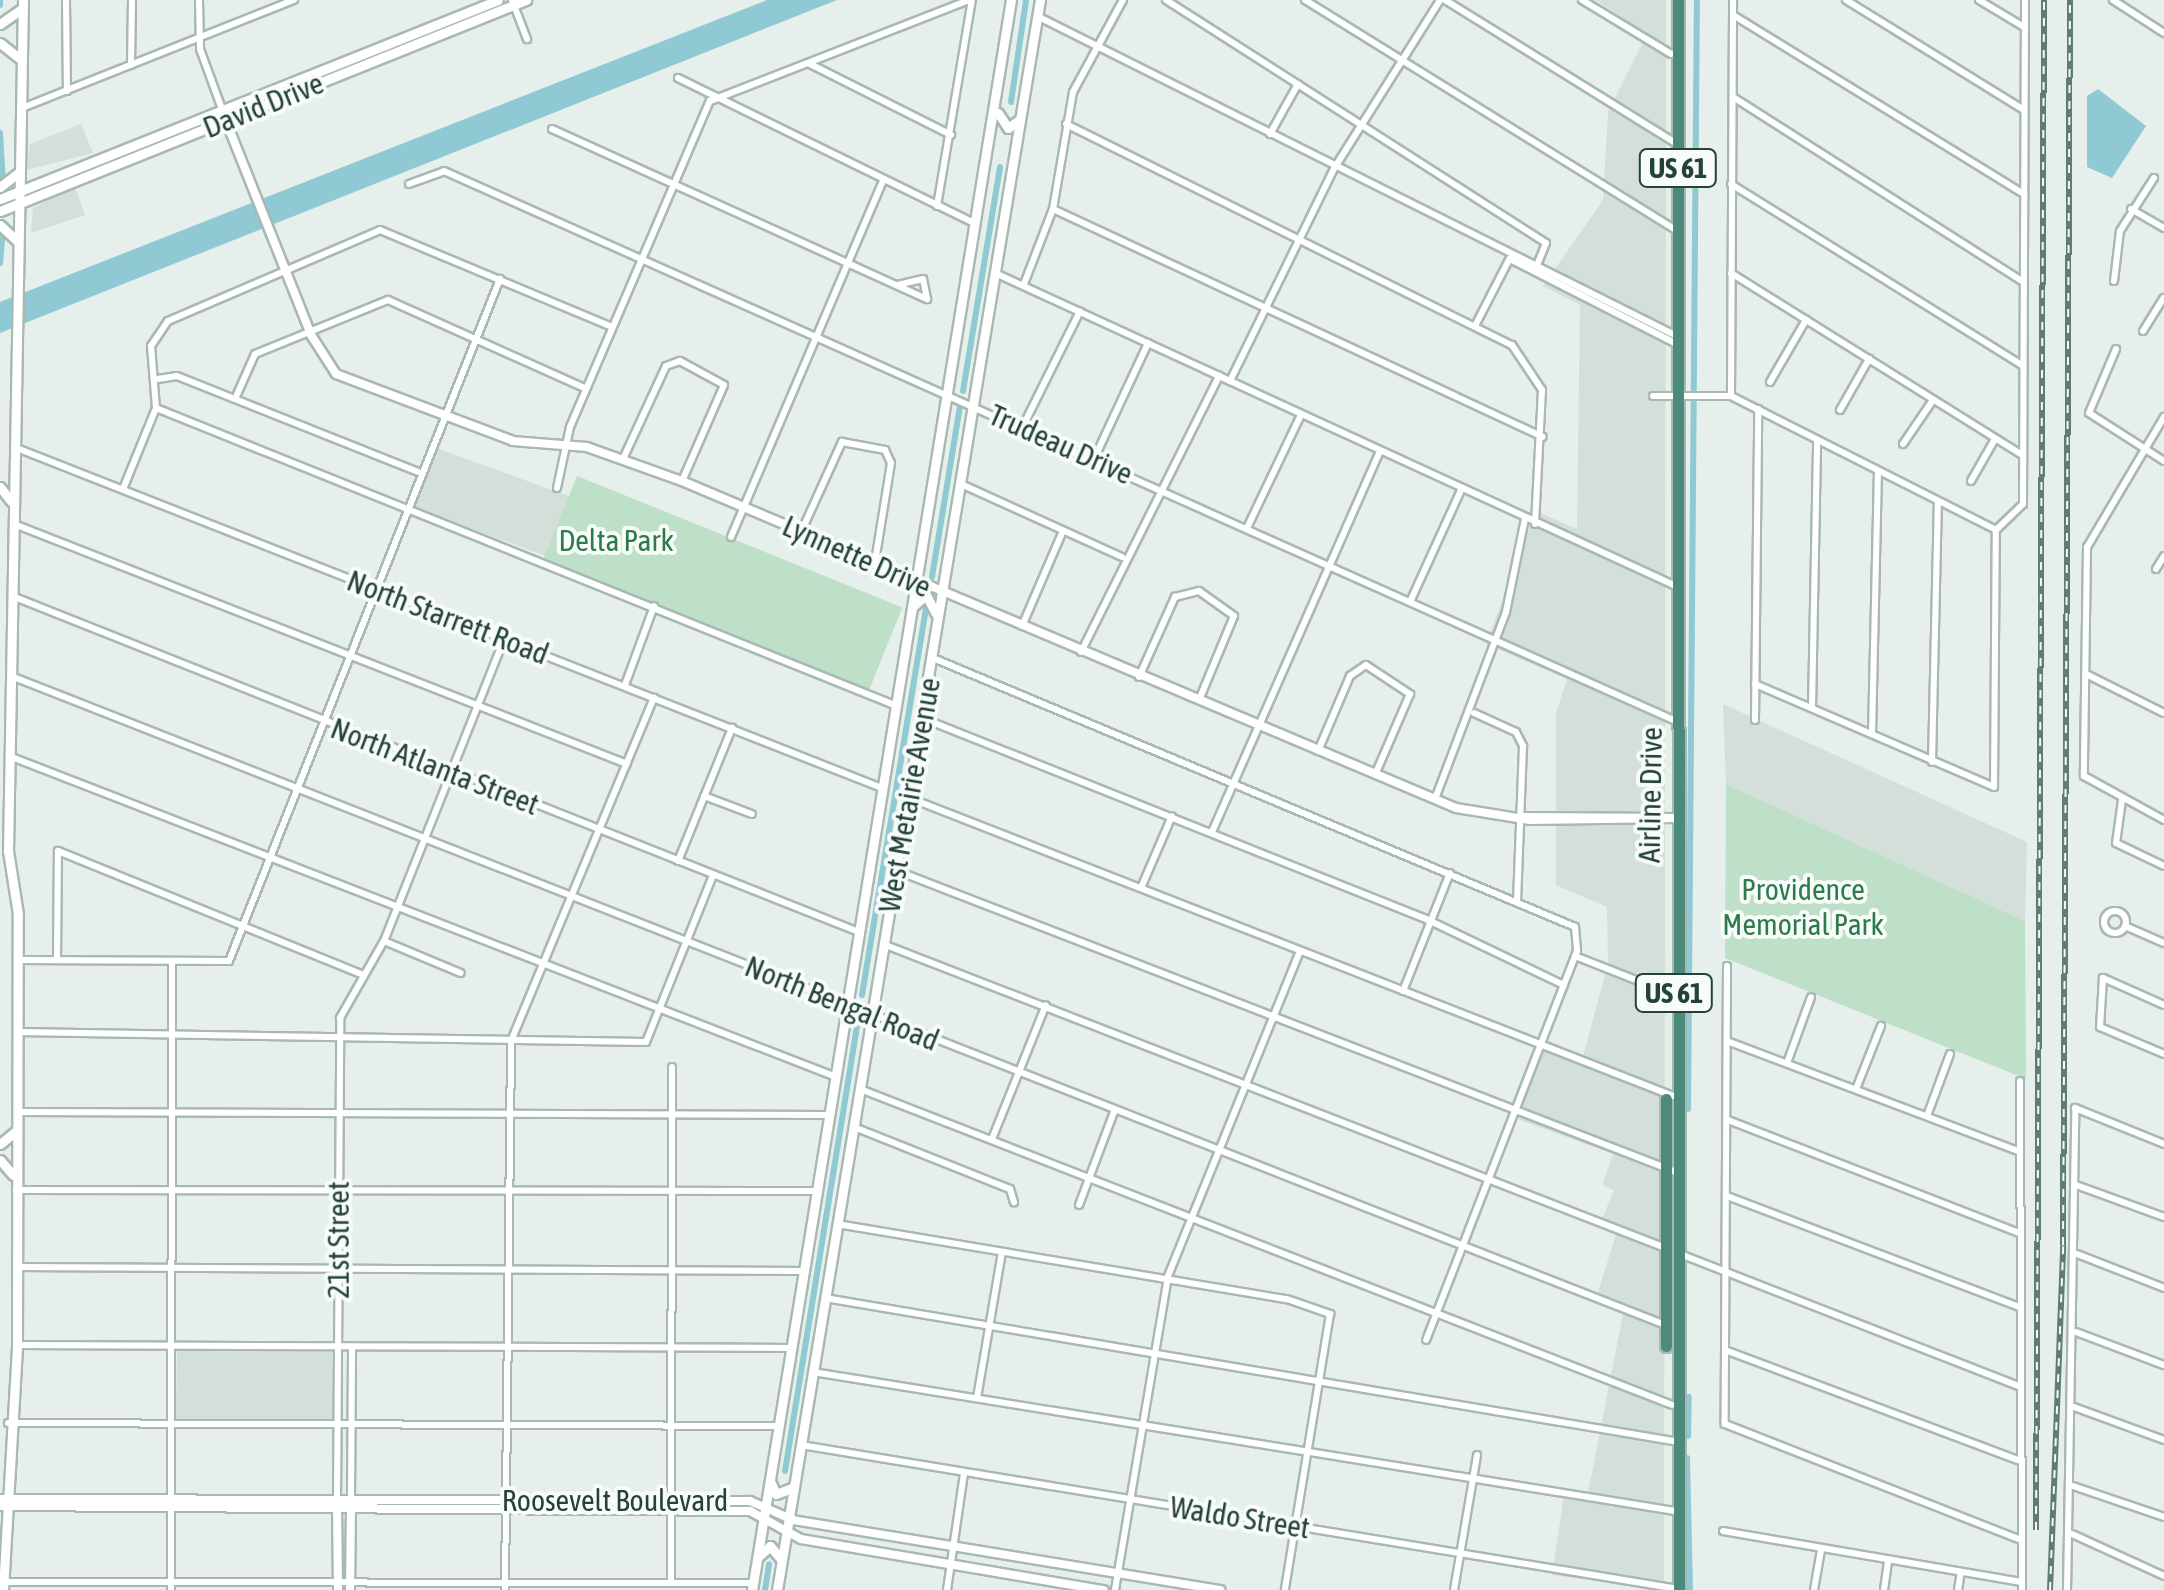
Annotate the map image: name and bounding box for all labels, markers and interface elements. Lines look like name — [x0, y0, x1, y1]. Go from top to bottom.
street label: David Drive — [198, 65, 328, 145]
road number: US 61 — [1638, 145, 1718, 191]
street label: Trudeau Drive — [984, 396, 1138, 492]
street label: Lynnette Drive — [777, 507, 937, 605]
park label: Delta Park — [558, 522, 674, 558]
street label: North Starrett Road — [342, 562, 554, 672]
street label: West Metairie Avenue — [871, 675, 947, 915]
street label: North Atlanta Street — [326, 710, 544, 822]
street label: Airline Drive — [1631, 727, 1669, 863]
park label: Providence Memorial Park — [1722, 871, 1884, 942]
street label: North Bengal Road — [740, 948, 944, 1058]
road number: US 61 — [1634, 970, 1714, 1016]
street label: 21st Street — [320, 1181, 356, 1299]
street label: Roosevelt Boulevard — [502, 1482, 728, 1518]
street label: Waldo Street — [1168, 1488, 1312, 1546]

